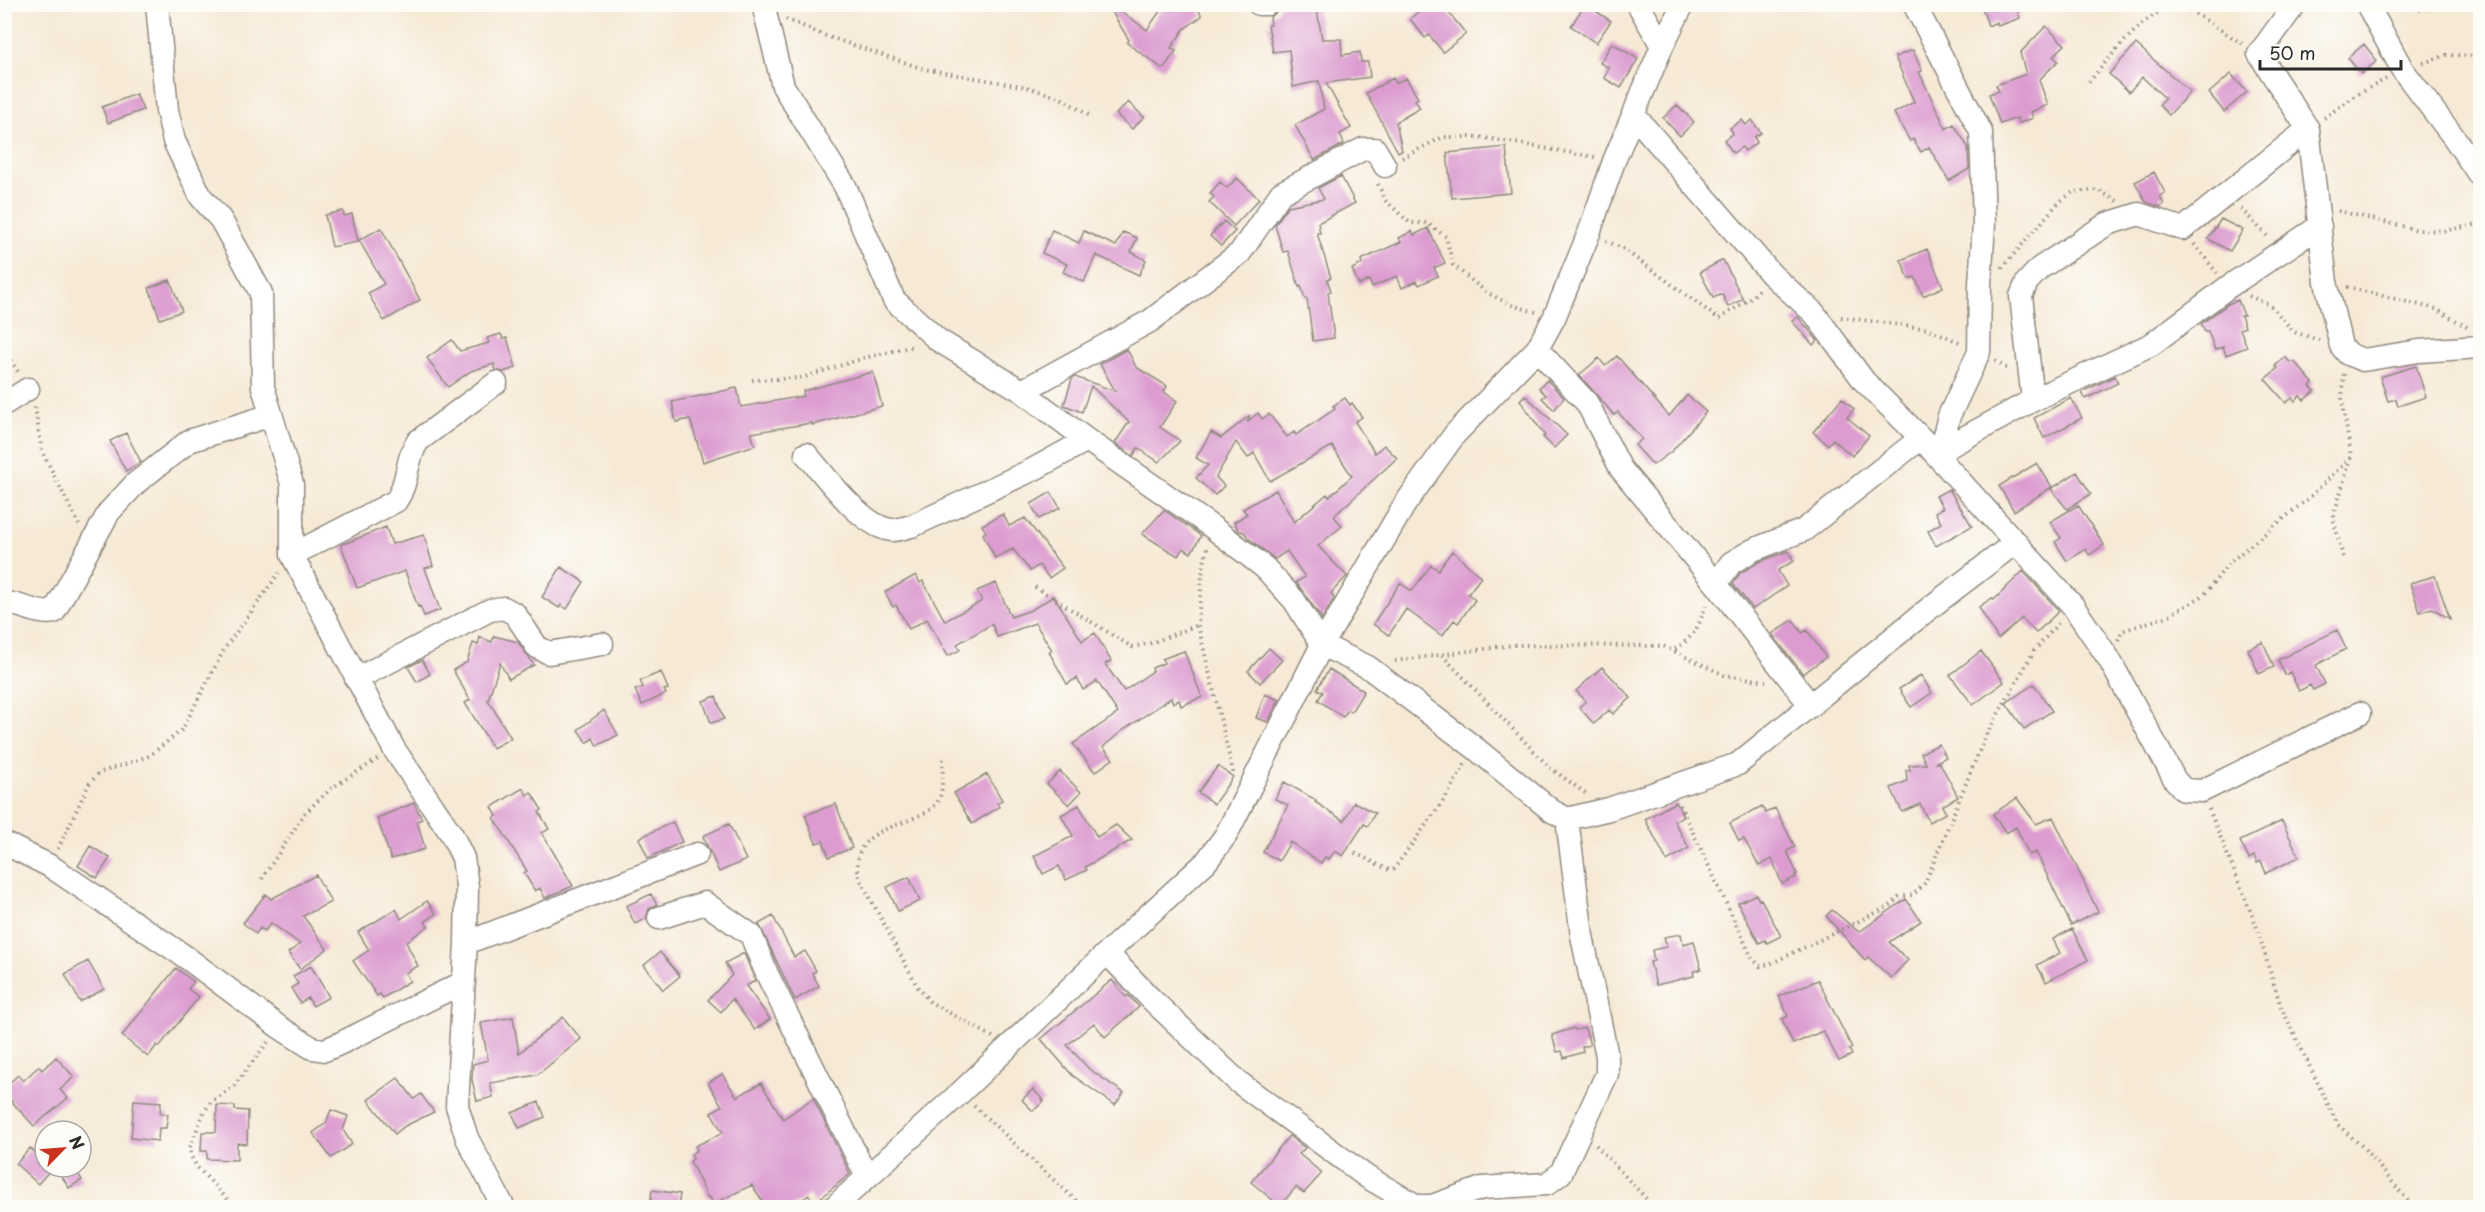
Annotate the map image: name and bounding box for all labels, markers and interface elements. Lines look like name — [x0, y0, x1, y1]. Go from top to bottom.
scale bar — [2260, 33, 2401, 71]
text: 50 m — [2269, 39, 2316, 66]
north arrow — [33, 1119, 93, 1179]
text: N — [64, 1131, 91, 1153]

